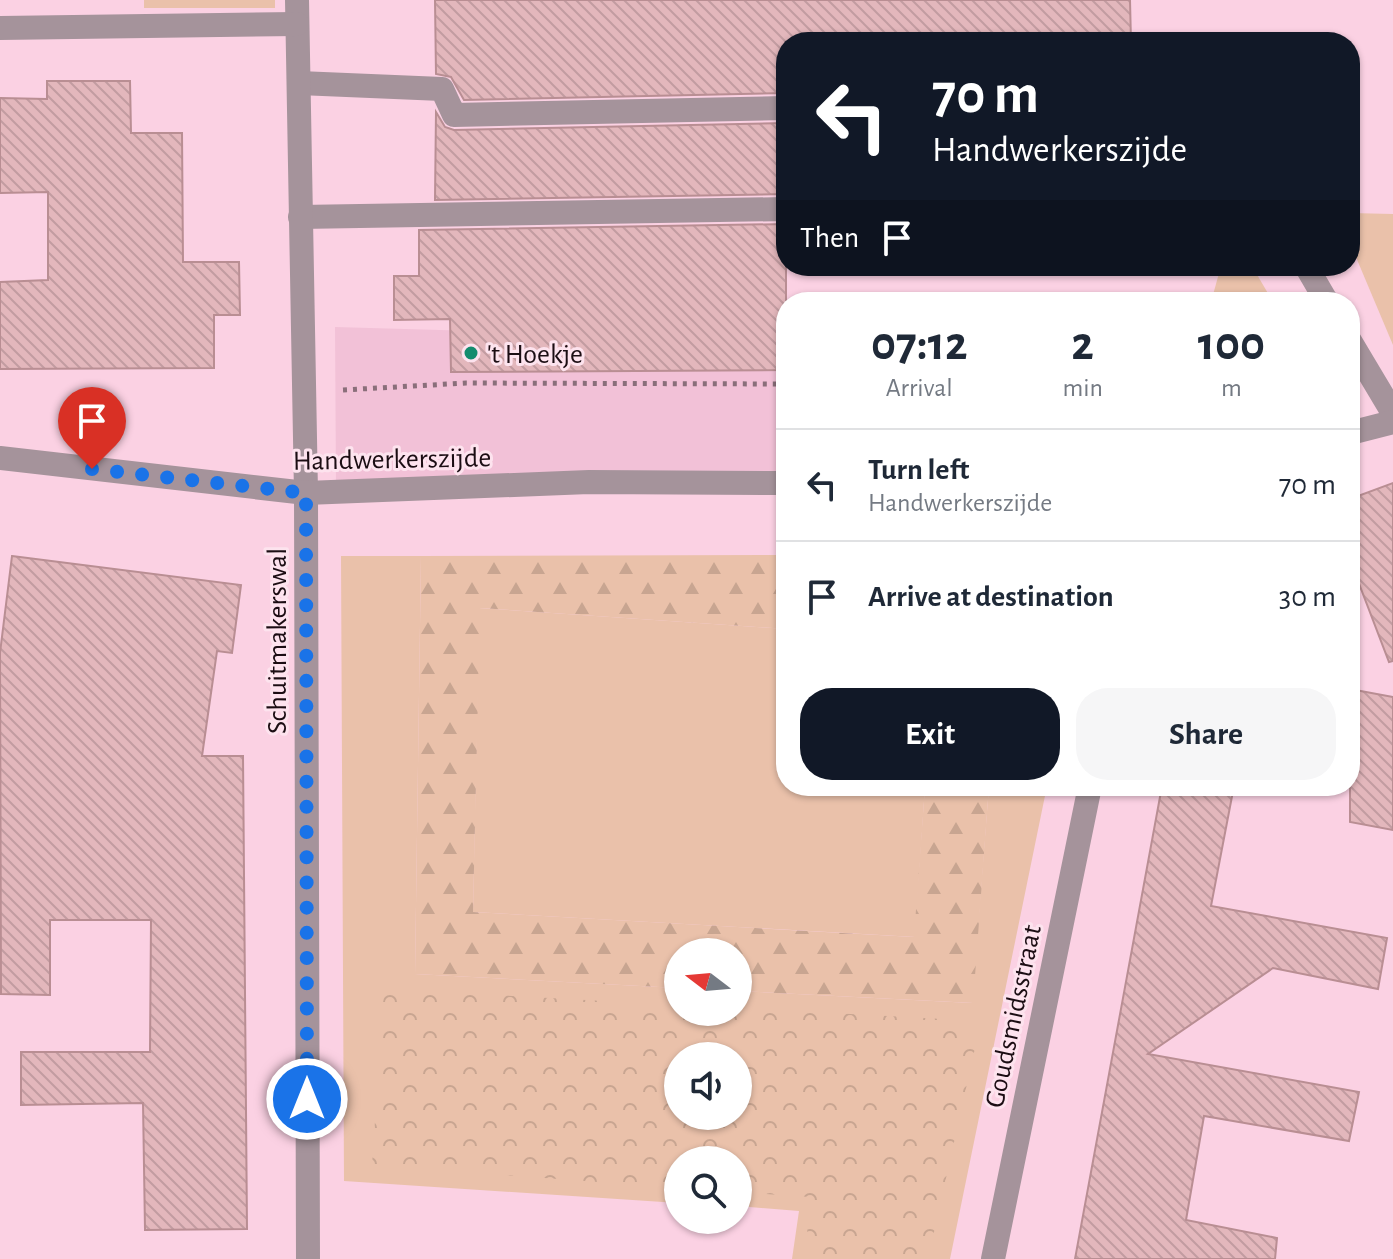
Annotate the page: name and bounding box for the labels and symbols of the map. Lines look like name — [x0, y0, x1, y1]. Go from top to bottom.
place label: 't Hoekje — [487, 341, 583, 369]
marker: 't Hoekje — [462, 344, 480, 362]
pin — [58, 387, 126, 469]
street label: Handwerkerszijde — [293, 444, 491, 476]
street label: Schuitmakerswal — [264, 548, 292, 734]
street label: Goudsmidsstraat — [981, 922, 1047, 1110]
north arrow — [664, 938, 752, 1026]
position arrow — [265, 1057, 349, 1141]

